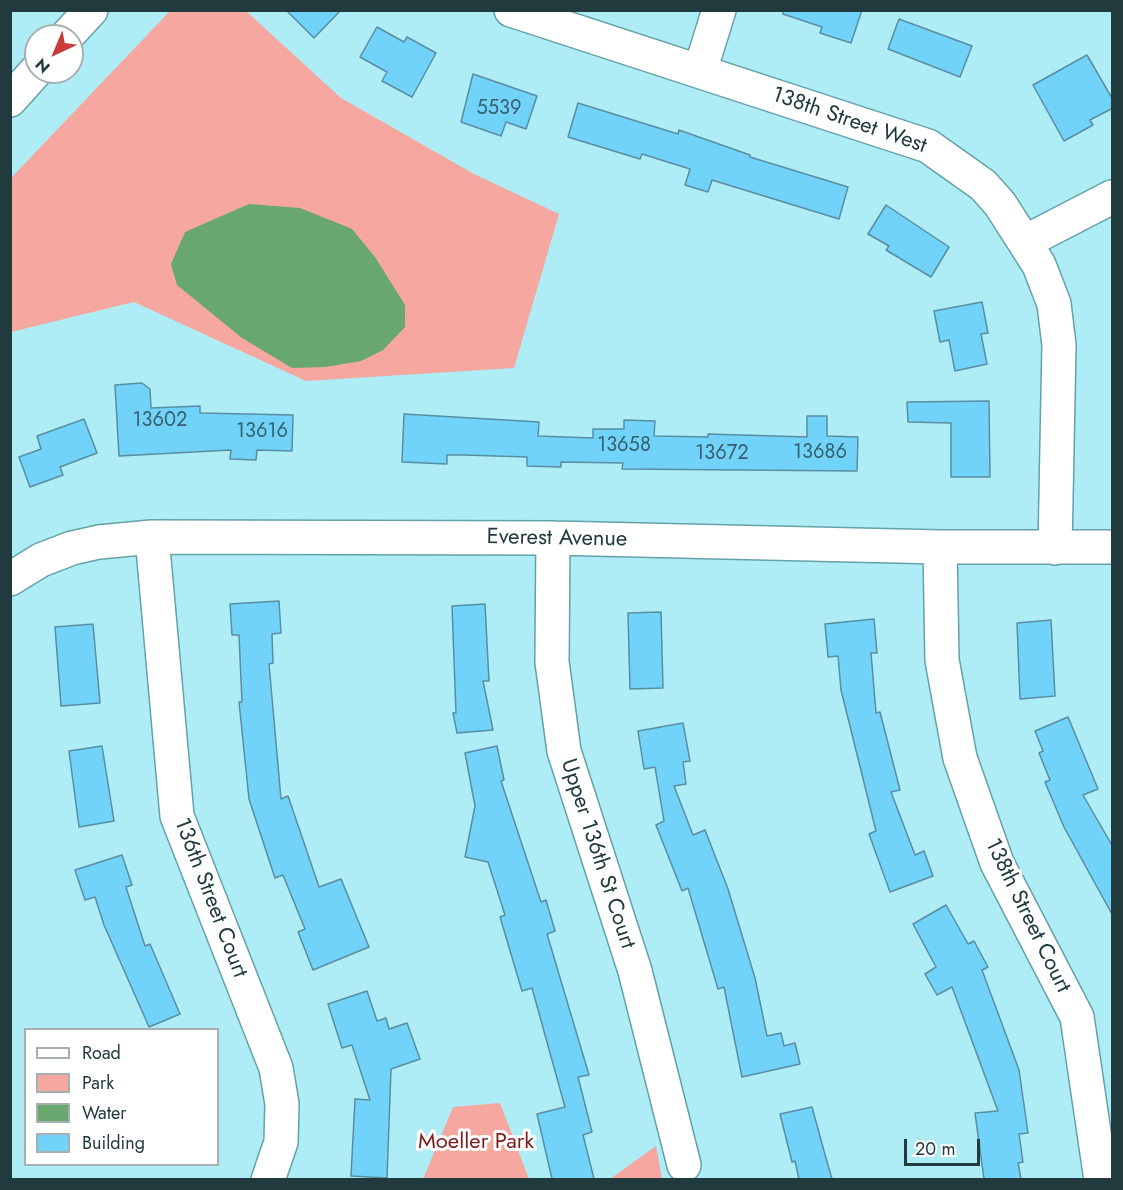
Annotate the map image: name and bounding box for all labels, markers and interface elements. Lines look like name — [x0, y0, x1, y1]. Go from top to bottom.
north arrow — [24, 24, 84, 84]
text: N — [30, 53, 55, 79]
street label: 138th Street West — [768, 82, 930, 160]
house number: 5539 — [477, 97, 521, 121]
house number: 13602 — [133, 409, 187, 433]
house number: 13616 — [236, 420, 288, 444]
house number: 13658 — [597, 434, 651, 458]
house number: 13686 — [793, 441, 847, 465]
house number: 13672 — [695, 442, 749, 466]
street label: Everest Avenue — [486, 525, 628, 553]
street label: Upper 136th St Court — [554, 756, 640, 952]
street label: 136th Street Court — [167, 815, 253, 981]
street label: 138th Street Court — [978, 835, 1076, 997]
legend — [24, 1028, 219, 1166]
text: Road — [82, 1040, 121, 1066]
text: Park — [82, 1070, 114, 1096]
text: Water — [82, 1100, 126, 1126]
scale bar — [907, 1127, 984, 1165]
text: Building — [82, 1130, 145, 1156]
park label: Moeller Park — [418, 1130, 534, 1156]
text: 20 m — [915, 1136, 955, 1162]

